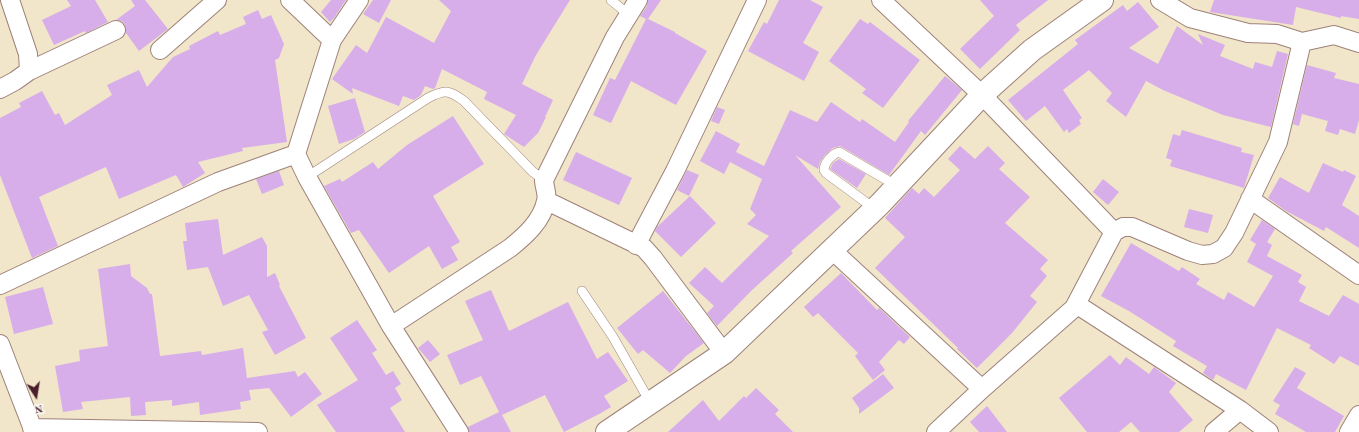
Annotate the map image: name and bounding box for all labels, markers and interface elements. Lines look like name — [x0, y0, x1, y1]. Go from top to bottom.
north arrow — [16, 376, 56, 416]
text: N — [33, 402, 44, 414]

